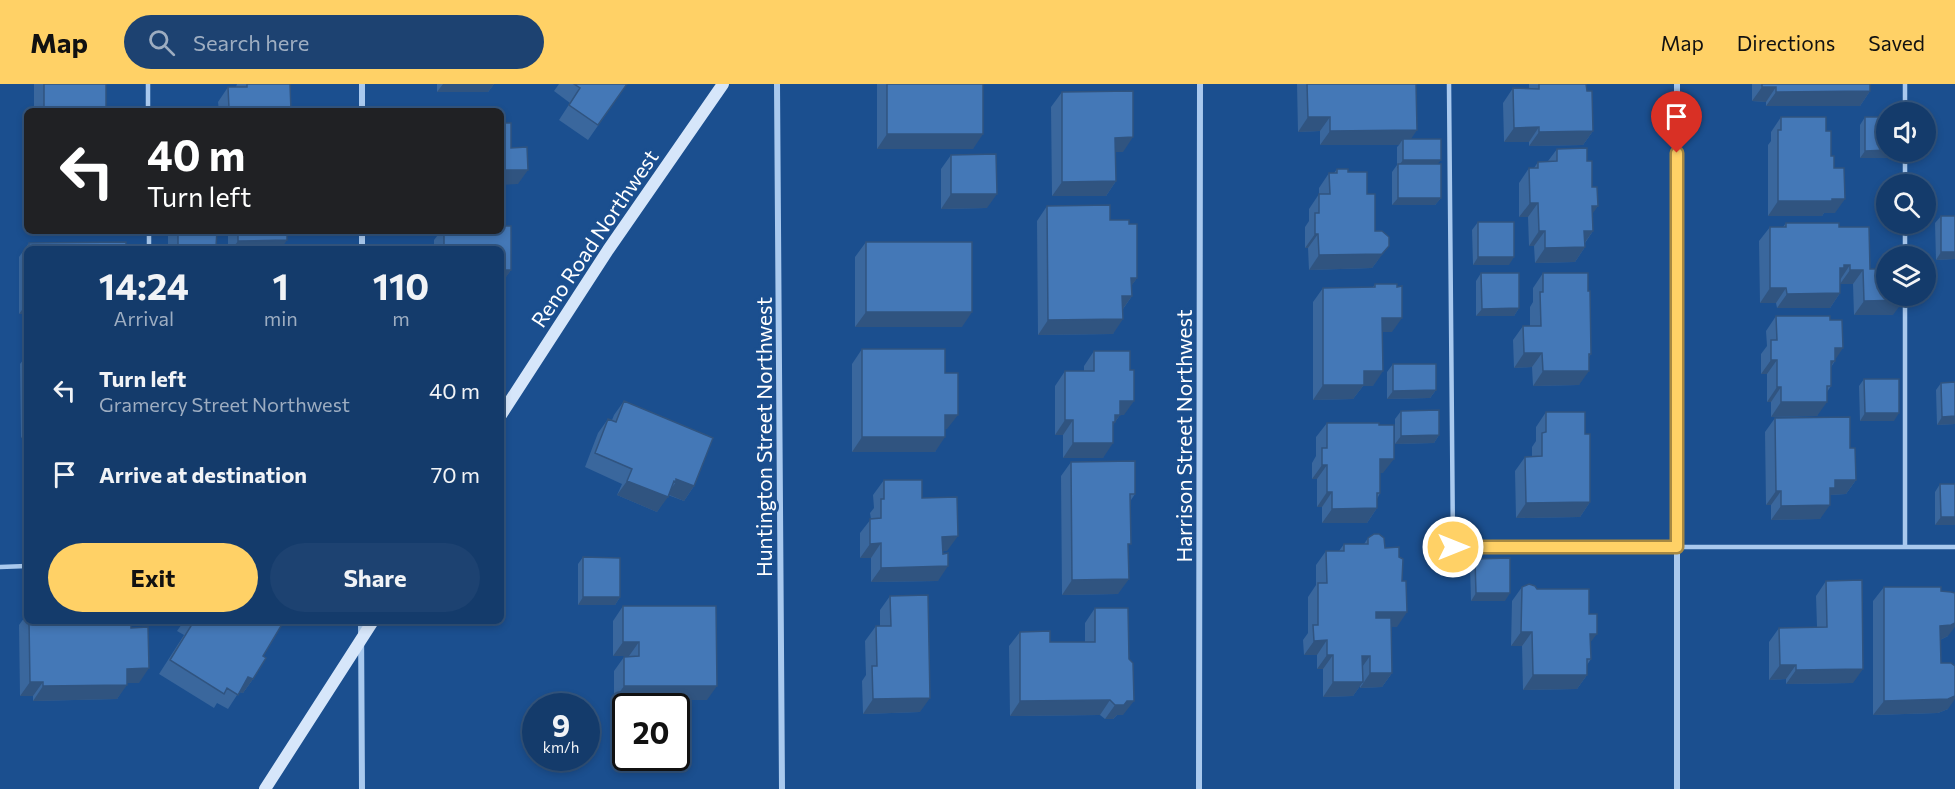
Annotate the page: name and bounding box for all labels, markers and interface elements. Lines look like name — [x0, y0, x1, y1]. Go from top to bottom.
search box — [124, 15, 544, 69]
text: Map — [30, 25, 88, 59]
icon: search — [145, 26, 178, 59]
text: Search here — [193, 29, 309, 56]
text: Map — [1661, 30, 1704, 55]
text: Directions — [1737, 30, 1835, 55]
text: Saved — [1868, 30, 1925, 55]
pin — [1651, 91, 1702, 153]
icon: arrive — [1660, 100, 1693, 133]
map controls — [1876, 102, 1936, 306]
button: sound — [1876, 102, 1936, 162]
text: 40 m — [147, 128, 245, 180]
icon: left — [48, 132, 126, 210]
street label: Reno Road Northwest — [525, 144, 663, 332]
button: search — [1876, 174, 1936, 234]
text: Turn left — [147, 180, 251, 213]
button: layers — [1876, 246, 1936, 306]
text: 14:24 — [99, 263, 189, 307]
text: 1 — [273, 263, 289, 307]
text: 110 — [373, 263, 429, 307]
street label: Huntington Street Northwest — [751, 297, 776, 577]
text: Arrival — [114, 306, 174, 330]
text: min — [264, 306, 298, 330]
text: m — [392, 306, 410, 330]
street label: Harrison Street Northwest — [1171, 309, 1196, 563]
text: Turn left — [99, 365, 186, 392]
icon: left — [48, 374, 81, 407]
text: 40 m — [429, 377, 480, 404]
text: Gramercy Street Northwest — [99, 392, 350, 416]
icon: arrive — [48, 458, 81, 491]
text: Arrive at destination — [99, 461, 307, 488]
text: 70 m — [431, 461, 480, 488]
position arrow — [1421, 515, 1485, 579]
button: Exit — [48, 543, 258, 612]
button: Share — [270, 543, 480, 612]
speed limit sign: 20 — [612, 693, 690, 771]
text: 9 — [552, 706, 570, 743]
text: km/h — [543, 738, 579, 756]

